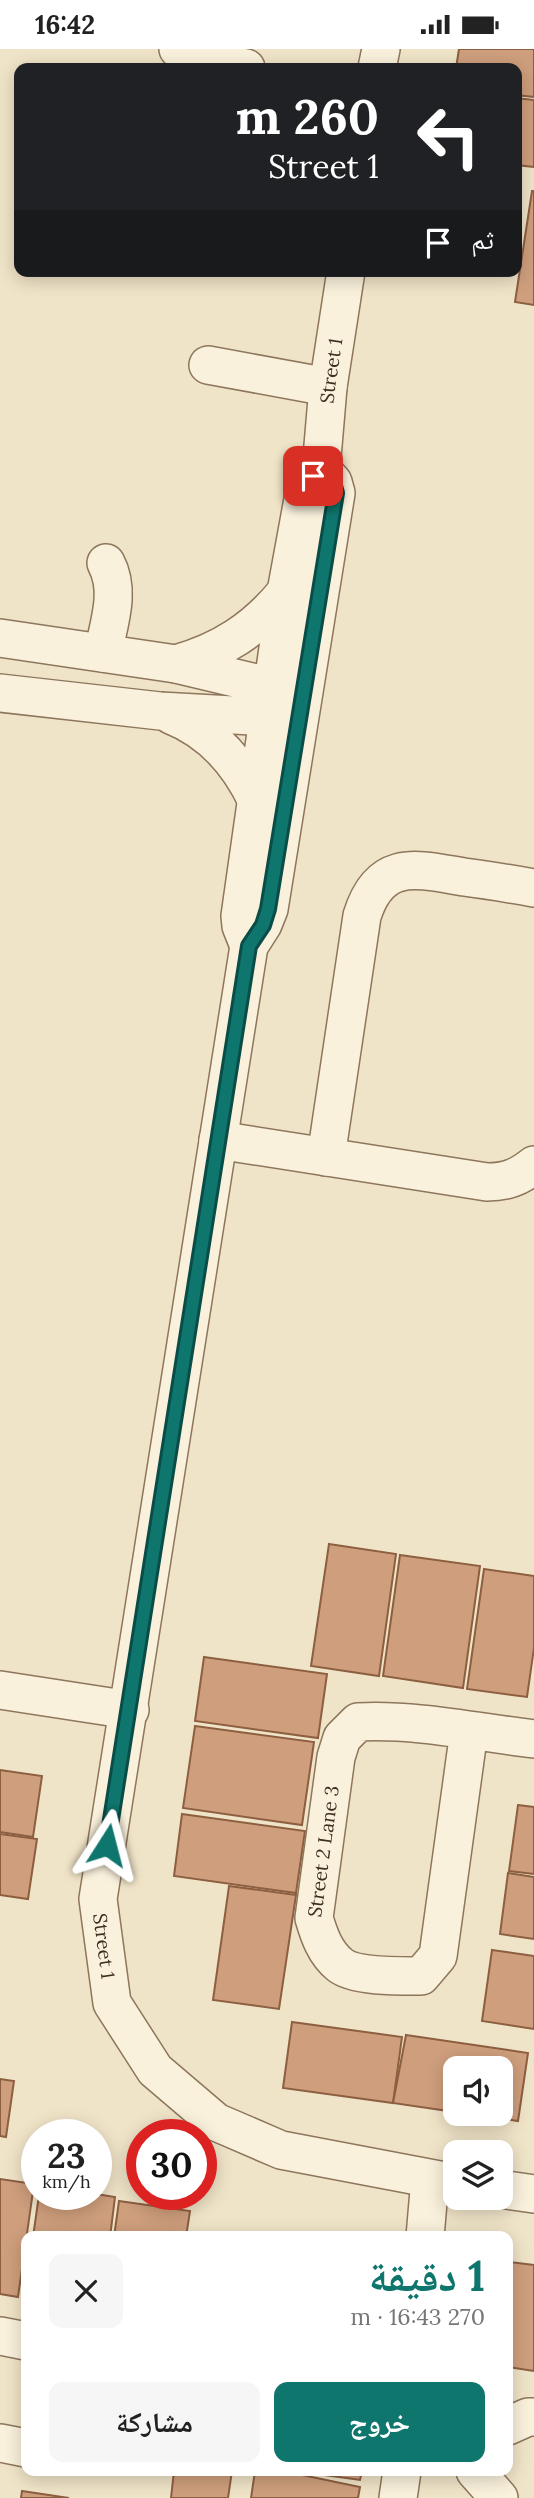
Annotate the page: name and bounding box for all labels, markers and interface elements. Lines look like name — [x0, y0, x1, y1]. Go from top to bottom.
text: 16:42 — [35, 8, 95, 41]
text: 260 m — [236, 85, 379, 147]
icon: left — [403, 91, 494, 182]
text: Street 1 — [268, 146, 379, 187]
text: ثم — [471, 223, 494, 256]
icon: arrive — [419, 224, 457, 262]
street label: Street 1 — [315, 336, 347, 404]
pin — [283, 446, 343, 506]
icon: arrive — [294, 457, 332, 495]
street label: Street 2 Lane 3 — [302, 1784, 344, 1919]
position arrow — [70, 1808, 144, 1882]
street label: Street 1 — [88, 1912, 121, 1980]
map controls — [443, 2056, 513, 2210]
button: sound — [443, 2056, 513, 2126]
speed limit sign: 30 — [126, 2119, 217, 2210]
text: 23 — [47, 2133, 86, 2178]
button: layers — [443, 2140, 513, 2210]
text: km/h — [42, 2170, 91, 2193]
text: 1 دقيقة — [369, 2249, 485, 2303]
button: close — [49, 2254, 123, 2328]
text: 270 m · 16:43 — [351, 2302, 485, 2331]
button: مشاركة — [49, 2382, 260, 2462]
button: خروج — [274, 2382, 485, 2462]

